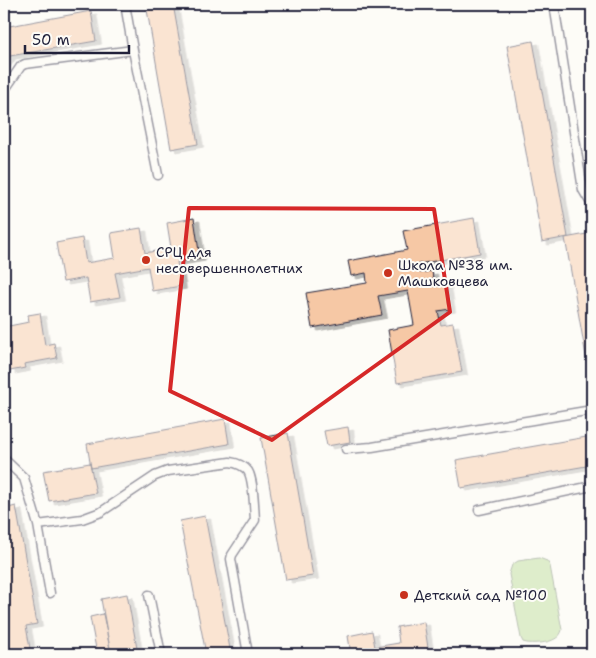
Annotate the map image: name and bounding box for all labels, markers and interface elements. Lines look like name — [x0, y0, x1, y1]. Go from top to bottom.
scale bar — [25, 22, 129, 54]
text: 50 m — [32, 30, 70, 50]
place label: СРЦ для несовершеннолетних — [156, 243, 302, 277]
marker: СРЦ для несовершеннолетних — [140, 254, 152, 266]
place label: Школа №38 им. Машковцева — [398, 256, 513, 290]
marker: Школа №38 им. Машковцева — [382, 267, 394, 279]
place label: Детский сад №100 — [414, 586, 547, 604]
marker: Детский сад №100 — [398, 589, 410, 601]

